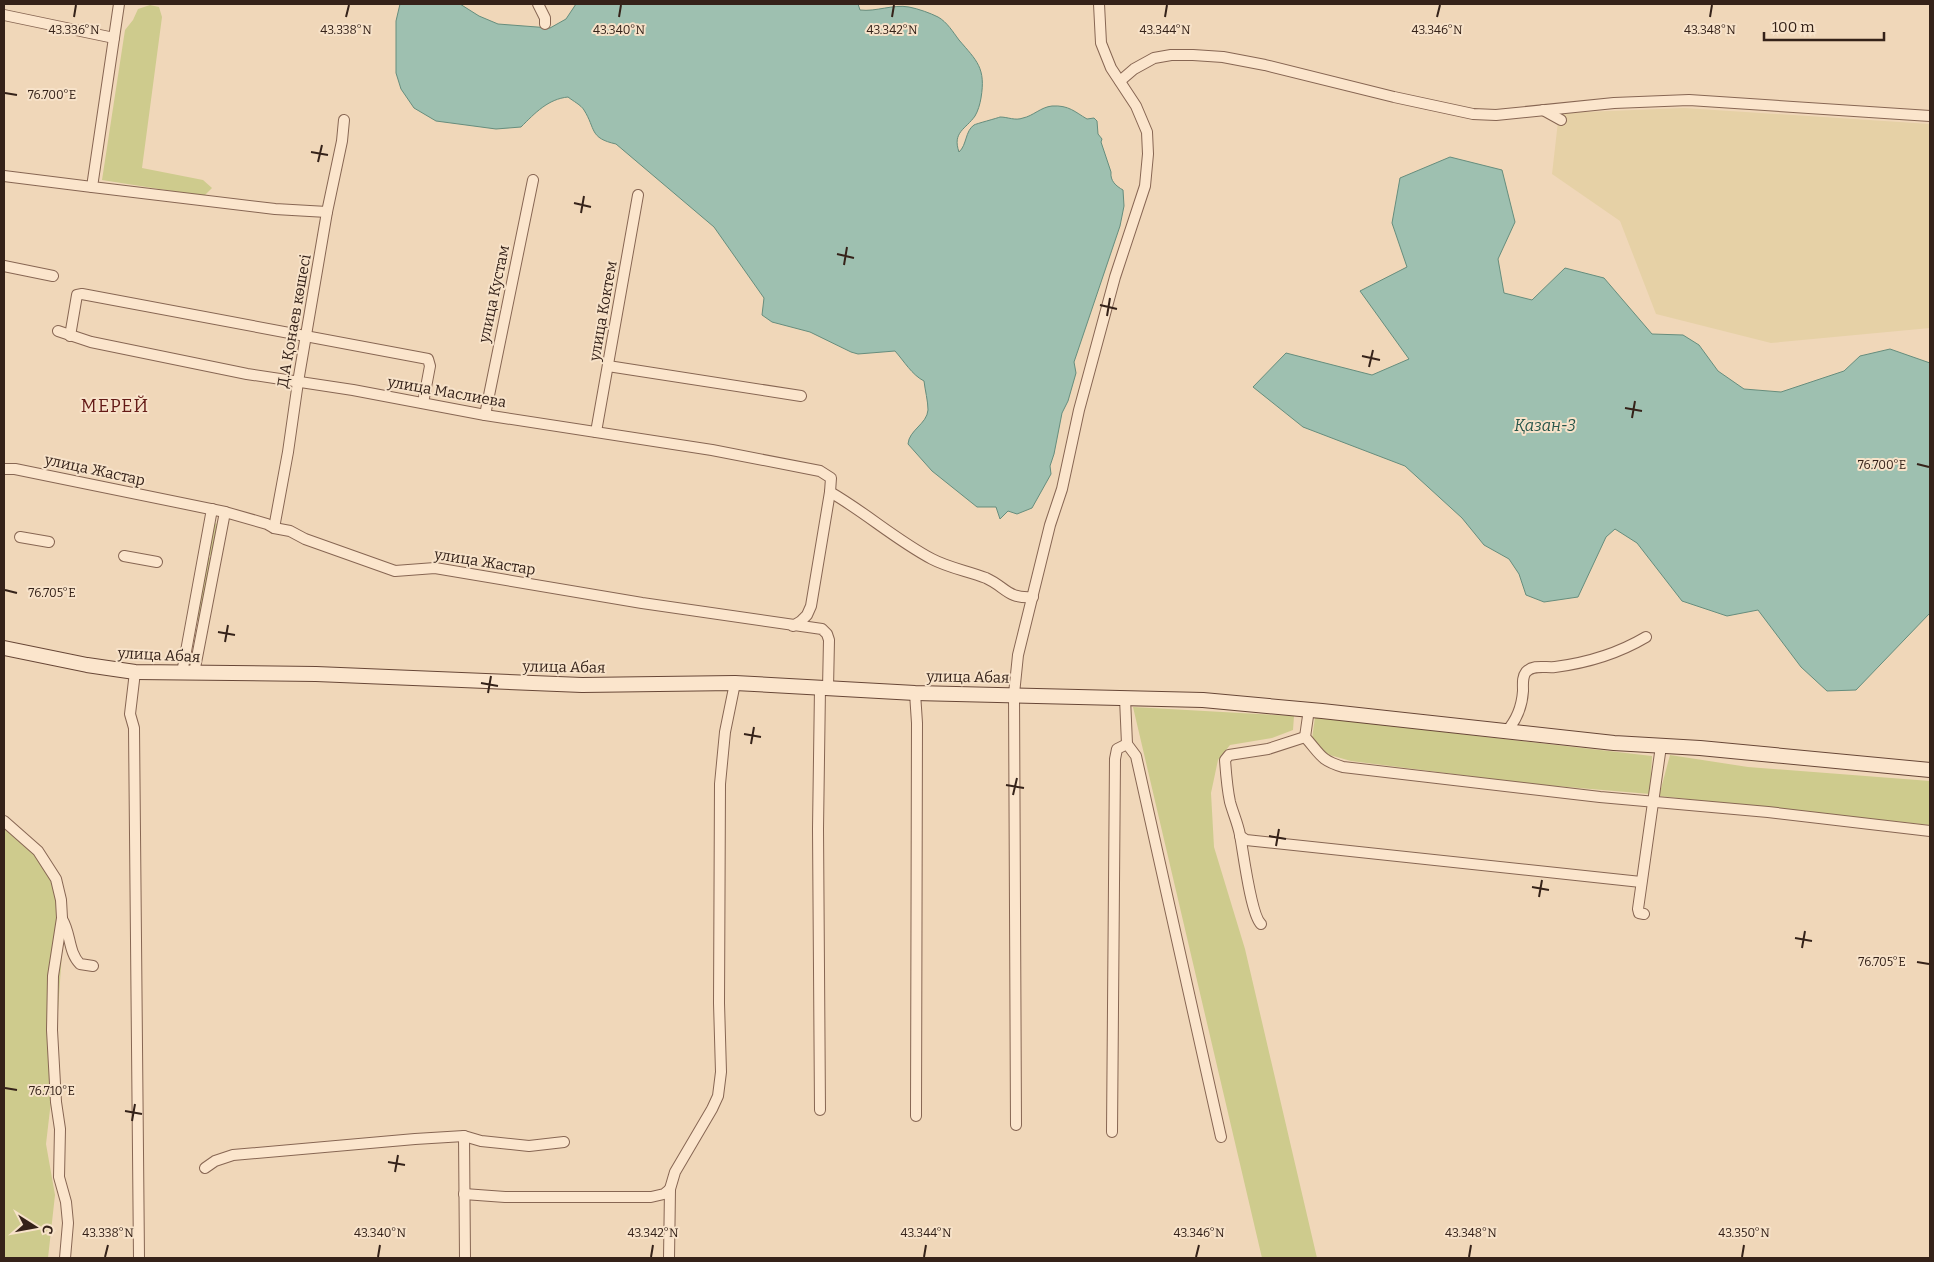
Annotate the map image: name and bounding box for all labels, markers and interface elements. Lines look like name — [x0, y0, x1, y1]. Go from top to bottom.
scale bar — [1764, 10, 1884, 42]
text: 100 m — [1772, 18, 1815, 36]
text: 43.336°N — [49, 23, 100, 37]
text: 43.338°N — [320, 23, 372, 37]
text: 43.340°N — [593, 23, 645, 37]
text: 43.342°N — [866, 23, 918, 37]
text: 43.344°N — [1139, 23, 1191, 37]
text: 43.346°N — [1411, 23, 1463, 37]
text: 43.348°N — [1684, 23, 1736, 37]
text: 76.700°E — [28, 88, 76, 102]
street label: улица Кустам — [475, 244, 513, 345]
street label: Д.А Қонаев көшесі — [273, 252, 315, 389]
street label: улица Коктем — [585, 260, 621, 363]
street label: улица Маслиева — [385, 373, 508, 411]
district label: МЕРЕЙ — [81, 395, 149, 417]
water label: Қазан-3 — [1514, 416, 1576, 435]
street label: улица Жастар — [42, 450, 147, 489]
text: 76.700°E — [1858, 458, 1906, 472]
street label: улица Жастар — [432, 545, 537, 579]
text: 76.705°E — [28, 586, 76, 600]
street label: улица Абая — [116, 644, 201, 666]
street label: улица Абая — [521, 657, 606, 677]
street label: улица Абая — [925, 667, 1010, 687]
text: 76.705°E — [1858, 955, 1906, 969]
text: 76.710°E — [29, 1084, 75, 1098]
north arrow — [10, 1202, 60, 1252]
text: С — [38, 1223, 56, 1235]
text: 43.338°N — [82, 1226, 134, 1240]
text: 43.340°N — [354, 1226, 406, 1240]
text: 43.342°N — [627, 1226, 679, 1240]
text: 43.344°N — [900, 1226, 952, 1240]
text: 43.346°N — [1173, 1226, 1225, 1240]
text: 43.348°N — [1445, 1226, 1497, 1240]
text: 43.350°N — [1718, 1226, 1770, 1240]

